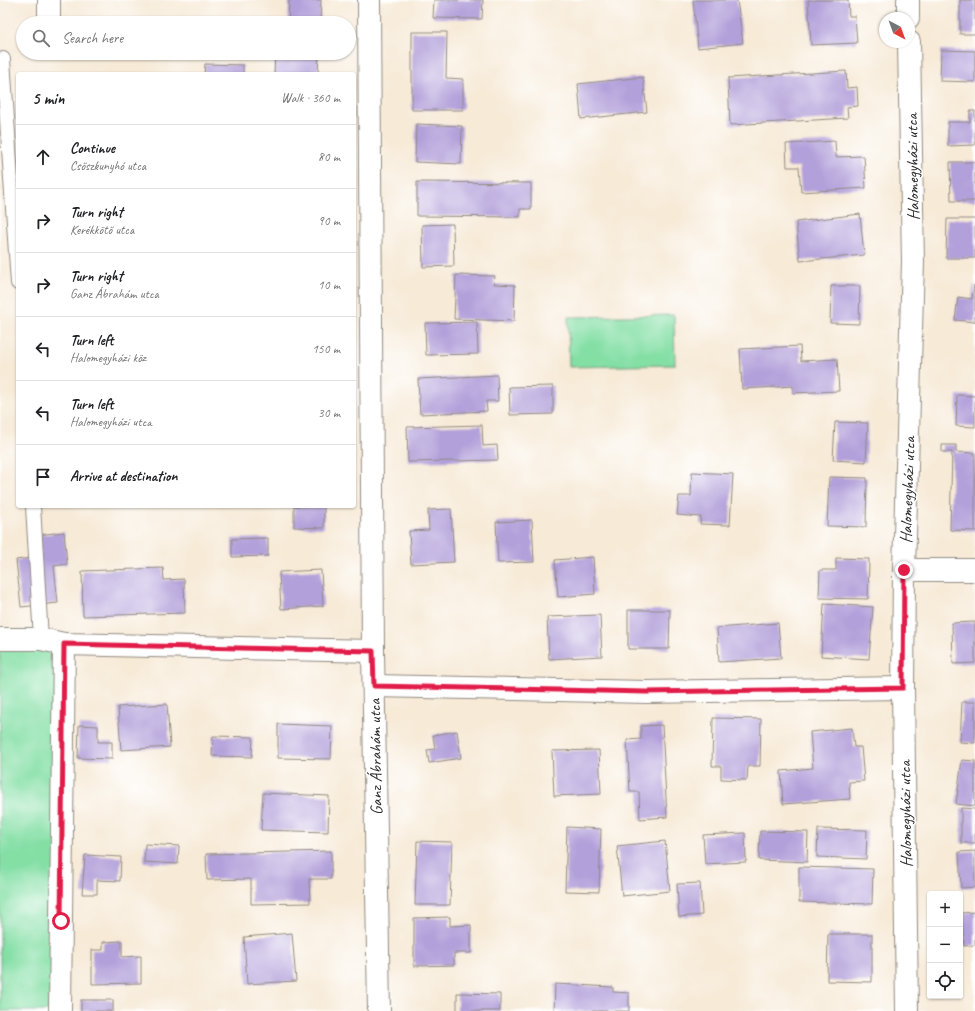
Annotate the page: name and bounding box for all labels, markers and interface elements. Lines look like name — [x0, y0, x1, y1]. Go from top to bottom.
north arrow — [879, 12, 915, 48]
search box — [16, 16, 356, 60]
icon: search — [30, 27, 52, 49]
text: Search here — [62, 29, 123, 48]
text: 5 min — [32, 88, 64, 109]
text: Walk · 360 m — [281, 90, 340, 106]
street label: Halomegyházi utca — [901, 111, 924, 221]
text: Continue — [70, 139, 115, 158]
icon: ahead — [32, 146, 54, 168]
text: 80 m — [318, 149, 340, 165]
text: Csőszkunyhó utca — [70, 158, 146, 174]
text: Turn right — [70, 203, 123, 222]
icon: right — [32, 210, 54, 232]
text: 90 m — [318, 213, 340, 229]
text: Kerékkötő utca — [70, 222, 134, 238]
text: Turn right — [70, 267, 123, 286]
icon: right — [32, 274, 54, 296]
text: 10 m — [318, 277, 340, 293]
text: Ganz Ábrahám utca — [70, 286, 159, 302]
text: Turn left — [70, 331, 113, 350]
icon: left — [32, 338, 54, 360]
text: 150 m — [312, 341, 340, 357]
text: Halomegyházi köz — [70, 350, 146, 366]
text: Turn left — [70, 395, 113, 414]
icon: left — [32, 402, 54, 424]
text: 30 m — [318, 405, 340, 421]
text: Halomegyházi utca — [70, 414, 152, 430]
street label: Halomegyházi utca — [895, 434, 920, 544]
icon: arrive — [32, 466, 54, 488]
text: Arrive at destination — [70, 467, 177, 486]
route end — [895, 561, 913, 579]
street label: Ganz Ábrahám utca — [363, 698, 387, 815]
street label: Halomegyházi utca — [894, 758, 917, 868]
map controls — [927, 891, 963, 999]
button: + — [927, 891, 963, 927]
route start — [52, 912, 70, 930]
button: − — [927, 927, 963, 963]
button: locate — [927, 963, 963, 999]

